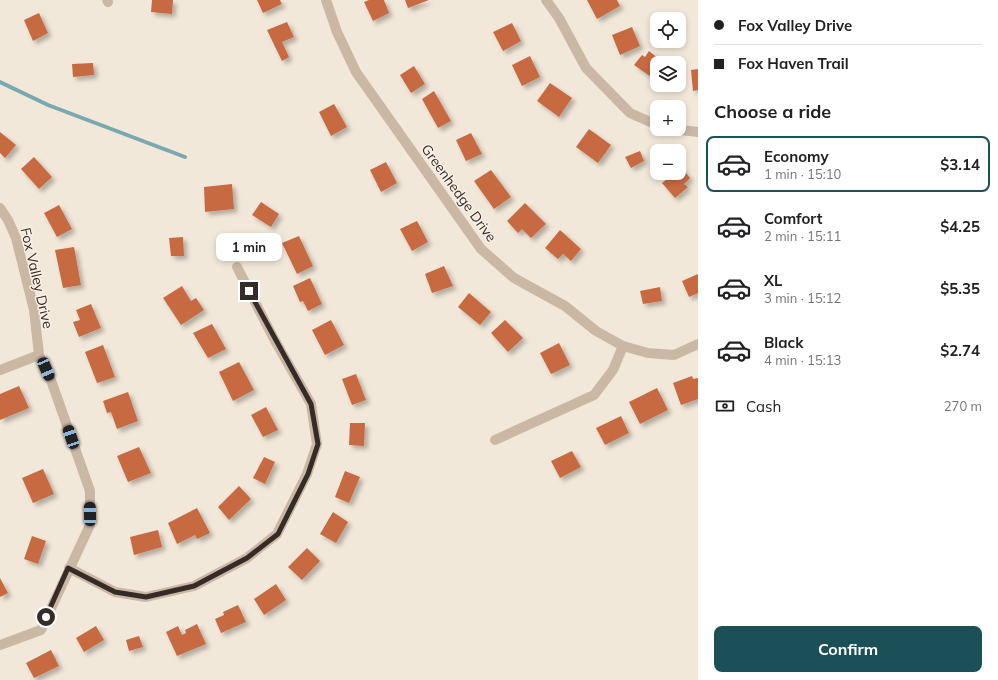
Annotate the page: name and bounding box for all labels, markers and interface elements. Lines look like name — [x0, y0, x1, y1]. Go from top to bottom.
map controls — [650, 12, 686, 180]
button: locate — [650, 12, 686, 48]
text: Fox Valley Drive — [738, 16, 852, 35]
text: Fox Haven Trail — [738, 54, 849, 73]
button: layers — [650, 56, 686, 92]
button: + — [650, 100, 686, 136]
text: Choose a ride — [714, 100, 831, 123]
street label: Greenhedge Drive — [418, 141, 500, 245]
button: − — [650, 144, 686, 180]
icon: car — [716, 146, 752, 182]
text: Economy — [764, 147, 829, 166]
text: $3.14 — [940, 155, 980, 174]
text: 1 min · 15:10 — [764, 166, 841, 182]
icon: car — [716, 208, 752, 244]
text: Comfort — [764, 209, 822, 228]
text: $4.25 — [940, 217, 980, 236]
street label: Fox Valley Drive — [17, 226, 57, 330]
text: 2 min · 15:11 — [764, 228, 841, 244]
callout: 1 min — [216, 233, 282, 261]
text: 1 min — [232, 239, 266, 255]
icon: car — [716, 270, 752, 306]
text: XL — [764, 271, 782, 290]
text: $5.35 — [940, 279, 980, 298]
route end — [240, 282, 258, 300]
text: 3 min · 15:12 — [764, 290, 841, 306]
icon: car — [716, 332, 752, 368]
text: Black — [764, 333, 803, 352]
text: $2.74 — [940, 341, 980, 360]
text: 4 min · 15:13 — [764, 352, 841, 368]
car — [36, 356, 56, 382]
icon: cash — [714, 395, 736, 417]
text: Cash — [746, 397, 781, 416]
text: 270 m — [944, 398, 982, 414]
car — [61, 424, 81, 450]
car — [84, 502, 96, 526]
route start — [37, 608, 55, 626]
button: Confirm — [714, 626, 982, 672]

